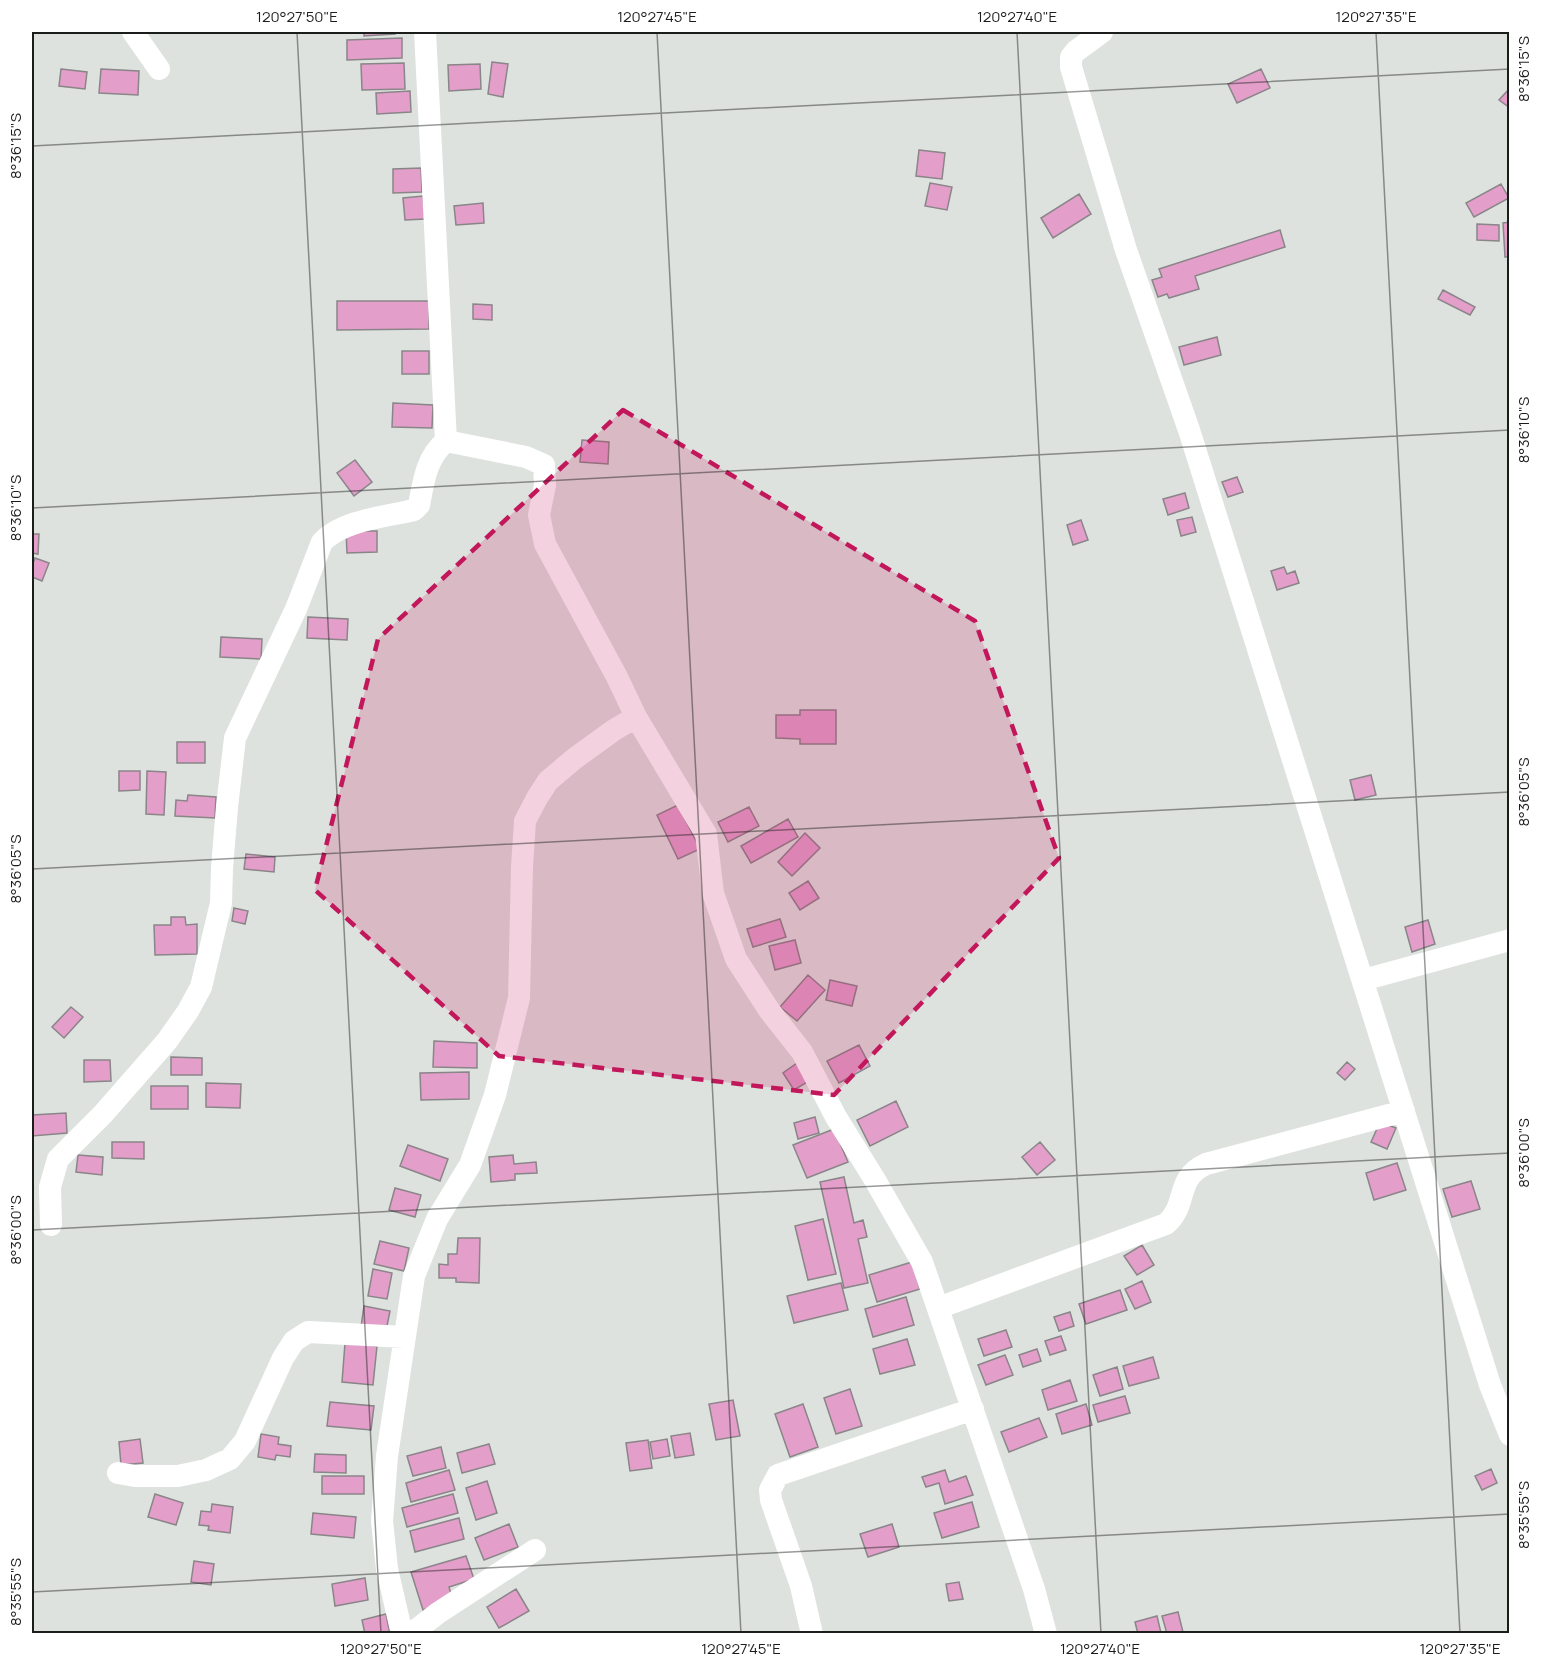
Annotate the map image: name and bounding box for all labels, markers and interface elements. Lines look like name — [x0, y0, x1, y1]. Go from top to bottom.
text: 120°27'50"E — [256, 6, 338, 27]
text: 120°27'45"E — [617, 6, 697, 27]
text: 120°27'40"E — [977, 6, 1057, 27]
text: 120°27'35"E — [1336, 6, 1416, 27]
text: 8°36'15"S — [1513, 36, 1534, 102]
text: 8°36'15"S — [5, 113, 26, 179]
text: 8°36'10"S — [1513, 397, 1534, 463]
text: 8°36'10"S — [5, 475, 26, 541]
text: 8°36'05"S — [1513, 757, 1534, 827]
text: 8°36'05"S — [5, 834, 26, 904]
text: 8°36'00"S — [1513, 1118, 1534, 1188]
text: 8°36'00"S — [5, 1195, 26, 1265]
text: 8°35'55"S — [1513, 1481, 1534, 1549]
text: 8°35'55"S — [5, 1558, 26, 1626]
text: 120°27'50"E — [340, 1638, 422, 1659]
text: 120°27'45"E — [701, 1638, 781, 1659]
text: 120°27'40"E — [1060, 1638, 1140, 1659]
text: 120°27'35"E — [1420, 1638, 1500, 1659]

